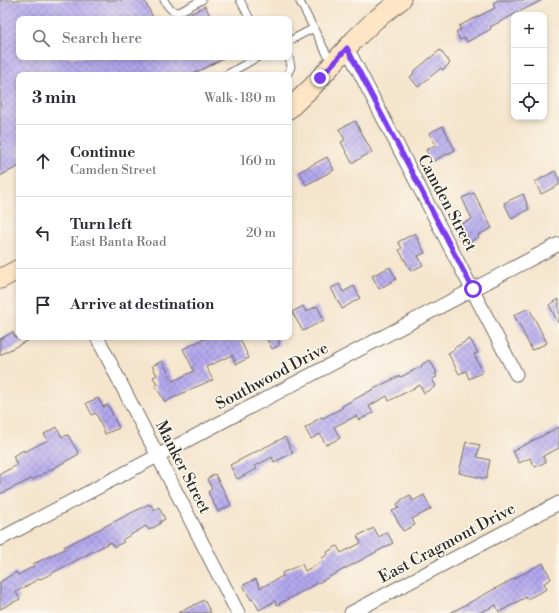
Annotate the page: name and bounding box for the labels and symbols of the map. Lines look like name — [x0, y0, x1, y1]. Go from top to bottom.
route end — [311, 69, 329, 87]
street label: Camden Street — [413, 151, 481, 255]
route start — [464, 280, 482, 298]
street label: Southwood Drive — [212, 338, 332, 414]
street label: Manker Street — [151, 417, 215, 517]
street label: East Cragmont Drive — [375, 499, 519, 587]

